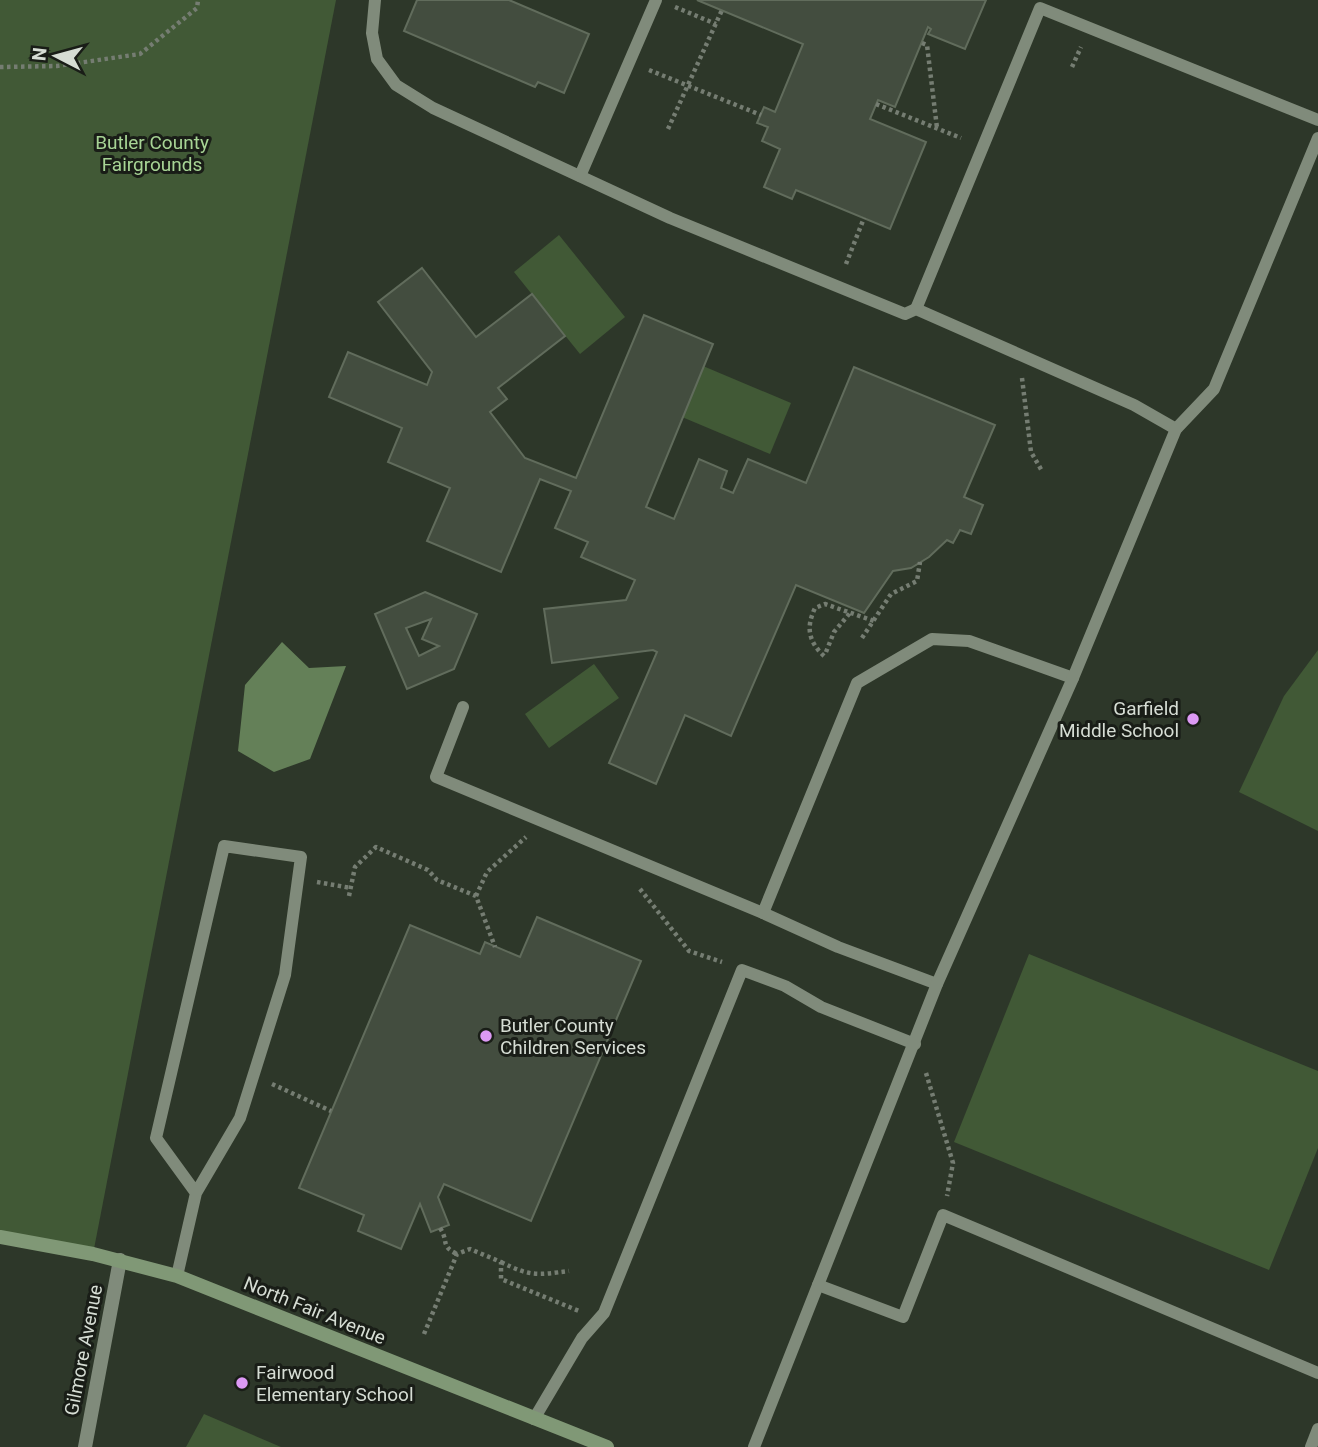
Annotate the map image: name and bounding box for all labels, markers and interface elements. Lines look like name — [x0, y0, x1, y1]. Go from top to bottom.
north arrow — [21, 21, 91, 91]
text: N — [27, 46, 52, 62]
park label: Butler County Fairgrounds — [95, 131, 209, 176]
place label: Garfield Middle School — [1059, 697, 1179, 742]
marker: Garfield Middle School — [1185, 711, 1201, 727]
place label: Butler County Children Services — [500, 1014, 646, 1059]
marker: Butler County Children Services — [478, 1028, 494, 1044]
street label: North Fair Avenue — [240, 1271, 389, 1349]
street label: Gilmore Avenue — [60, 1283, 107, 1418]
place label: Fairwood Elementary School — [256, 1361, 414, 1406]
marker: Fairwood Elementary School — [234, 1375, 250, 1391]

